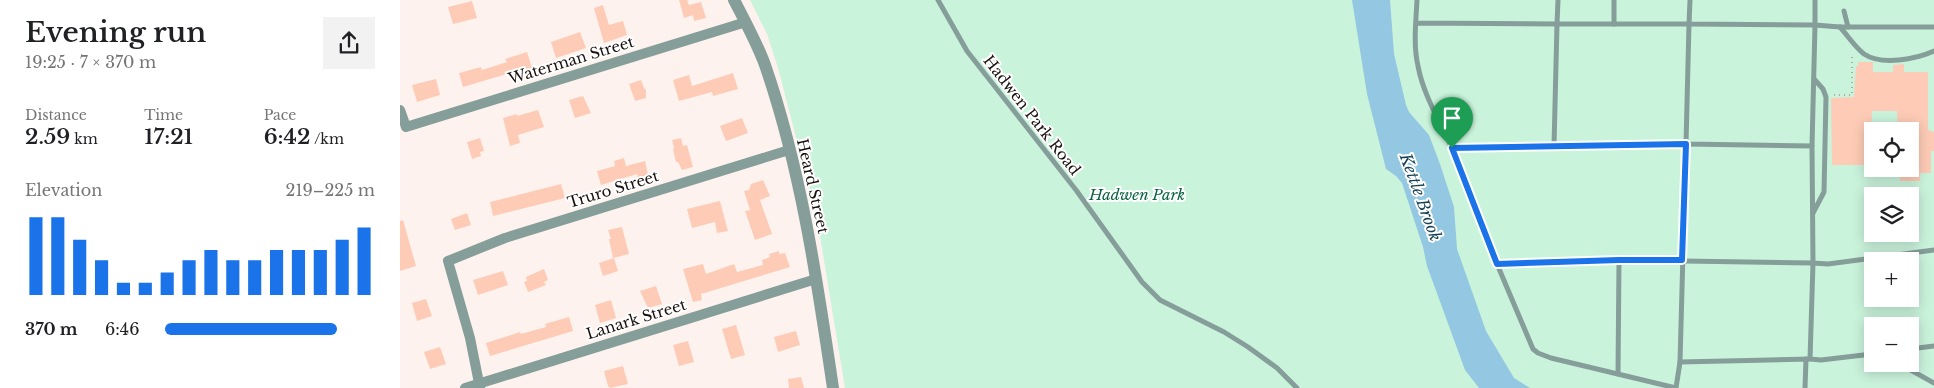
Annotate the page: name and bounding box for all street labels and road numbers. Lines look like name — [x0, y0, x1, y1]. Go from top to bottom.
street label: Waterman Street — [505, 32, 636, 88]
street label: Hadwen Park Road — [979, 51, 1085, 179]
street label: Heard Street — [793, 137, 833, 236]
street label: Truro Street — [565, 166, 661, 212]
street label: Lanark Street — [584, 295, 689, 343]

